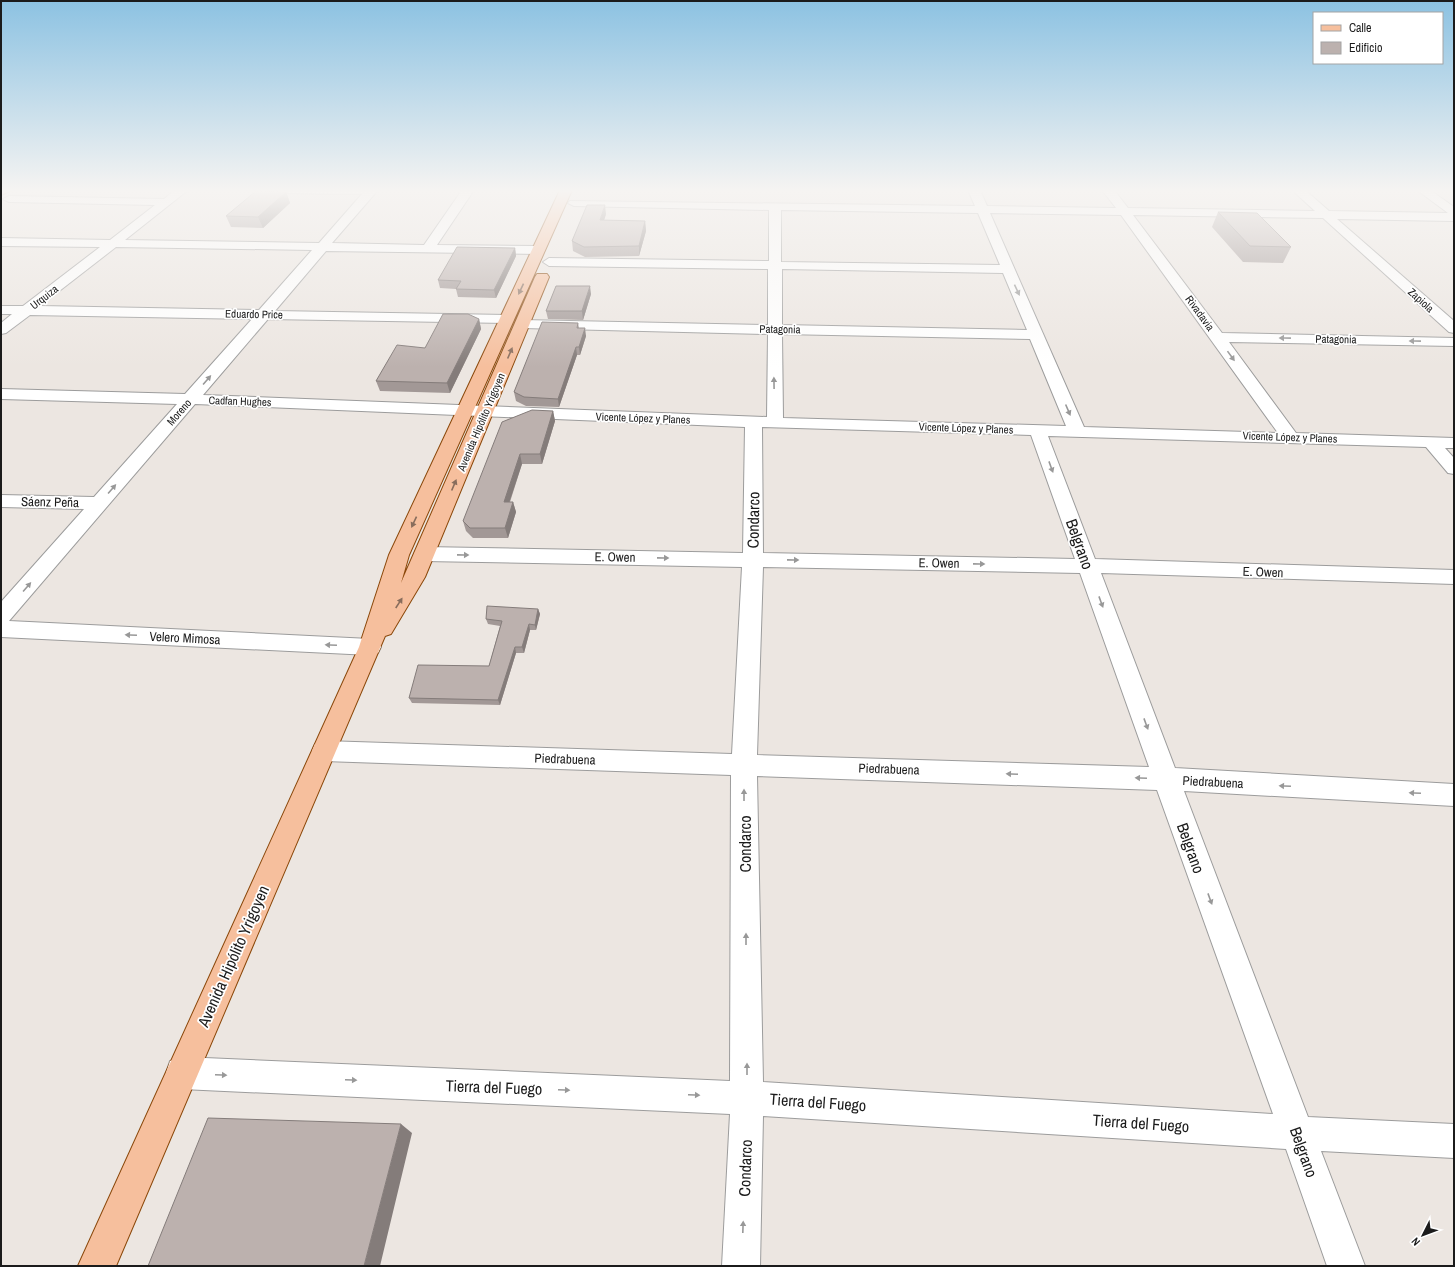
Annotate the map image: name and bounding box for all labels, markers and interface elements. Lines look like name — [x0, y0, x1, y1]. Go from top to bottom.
legend — [1313, 12, 1443, 64]
text: Calle — [1349, 20, 1371, 36]
text: Edificio — [1349, 40, 1382, 56]
street label: Urquiza — [27, 282, 61, 312]
one-way arrow — [518, 284, 524, 295]
one-way arrow — [1014, 285, 1020, 296]
street label: Zapiola — [1405, 285, 1437, 315]
street label: Rivadavia — [1182, 292, 1218, 334]
street label: Eduardo Price — [225, 306, 283, 322]
street label: Patagonia — [759, 322, 801, 336]
street label: Patagonia — [1315, 332, 1357, 346]
one-way arrow — [1278, 335, 1291, 341]
one-way arrow — [1408, 338, 1421, 344]
one-way arrow — [507, 347, 513, 358]
one-way arrow — [1227, 351, 1235, 361]
street label: Avenida Hipólito Yrigoyen — [454, 371, 508, 474]
one-way arrow — [202, 375, 211, 385]
one-way arrow — [771, 377, 778, 389]
street label: Cadfan Hughes — [208, 393, 272, 409]
street label: Moreno — [164, 396, 194, 428]
one-way arrow — [1066, 404, 1072, 416]
street label: Vicente López y Planes — [595, 409, 691, 427]
street label: Vicente López y Planes — [918, 419, 1014, 437]
street label: Vicente López y Planes — [1242, 428, 1338, 446]
one-way arrow — [1049, 462, 1055, 474]
one-way arrow — [450, 479, 457, 491]
one-way arrow — [107, 484, 116, 493]
street label: Condarco — [742, 491, 764, 549]
street label: Sáenz Peña — [21, 493, 79, 511]
street label: Belgrano — [1061, 516, 1099, 572]
one-way arrow — [411, 517, 417, 528]
street label: E. Owen — [594, 548, 636, 566]
one-way arrow — [457, 552, 470, 558]
street label: E. Owen — [918, 554, 960, 572]
one-way arrow — [657, 555, 670, 561]
one-way arrow — [787, 557, 800, 563]
one-way arrow — [973, 561, 986, 567]
street label: E. Owen — [1242, 563, 1284, 581]
one-way arrow — [22, 581, 31, 592]
one-way arrow — [1098, 597, 1104, 609]
one-way arrow — [395, 598, 403, 608]
street label: Velero Mimosa — [149, 628, 221, 648]
one-way arrow — [125, 632, 137, 639]
one-way arrow — [324, 642, 337, 648]
one-way arrow — [1143, 719, 1149, 731]
street label: Piedrabuena — [534, 749, 596, 769]
street label: Piedrabuena — [858, 759, 920, 779]
one-way arrow — [1005, 771, 1018, 777]
street label: Piedrabuena — [1182, 772, 1244, 792]
one-way arrow — [1135, 775, 1147, 782]
one-way arrow — [1279, 782, 1291, 789]
one-way arrow — [741, 789, 748, 801]
one-way arrow — [1409, 789, 1421, 796]
street label: Condarco — [734, 816, 756, 872]
street label: Belgrano — [1172, 820, 1210, 876]
street label: Avenida Hipólito Yrigoyen — [191, 882, 274, 1031]
one-way arrow — [1208, 893, 1214, 905]
one-way arrow — [743, 932, 749, 945]
one-way arrow — [744, 1062, 750, 1075]
one-way arrow — [215, 1071, 227, 1078]
street label: Tierra del Fuego — [445, 1074, 543, 1100]
one-way arrow — [345, 1077, 357, 1084]
one-way arrow — [558, 1086, 570, 1093]
street label: Tierra del Fuego — [769, 1088, 867, 1116]
one-way arrow — [688, 1092, 700, 1099]
street label: Tierra del Fuego — [1092, 1109, 1190, 1137]
street label: Belgrano — [1285, 1124, 1323, 1180]
street label: Condarco — [733, 1139, 757, 1197]
north arrow — [1403, 1215, 1443, 1255]
one-way arrow — [739, 1221, 746, 1233]
text: N — [1408, 1235, 1423, 1249]

